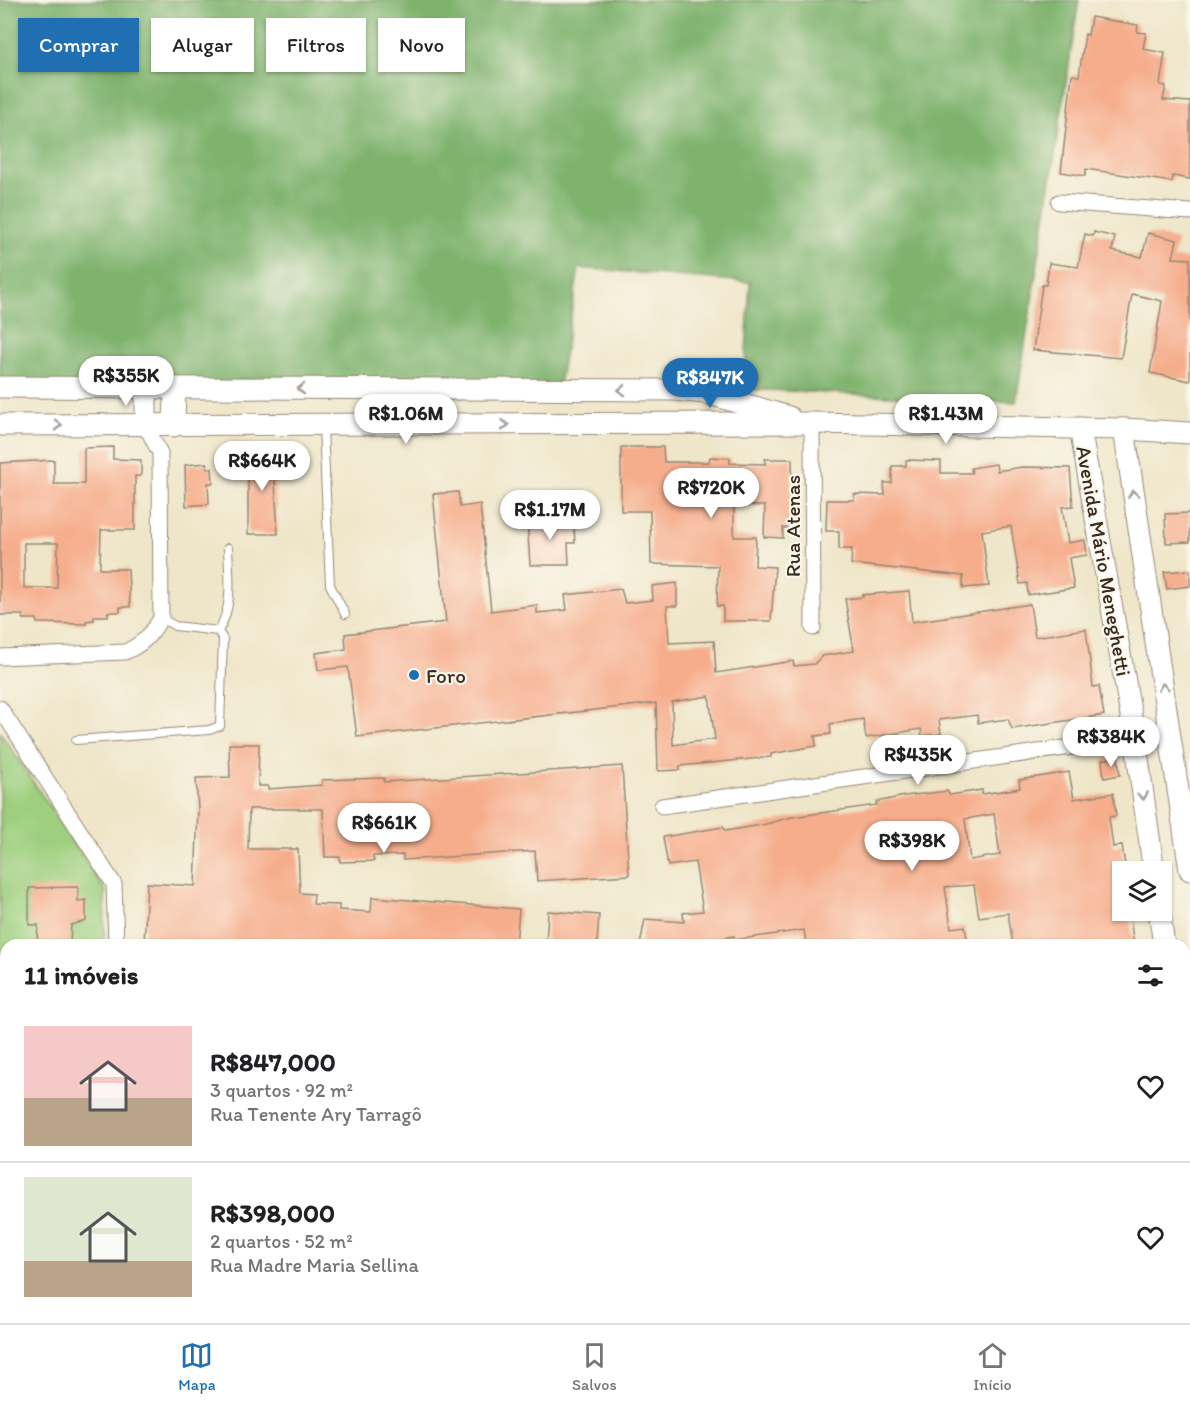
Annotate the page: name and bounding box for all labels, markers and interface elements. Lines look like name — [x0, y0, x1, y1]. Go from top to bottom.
chip: Comprar — [18, 18, 139, 72]
chip: Alugar — [151, 18, 254, 72]
chip: Filtros — [266, 18, 366, 72]
chip: Novo — [378, 18, 465, 72]
pin: R$355K — [77, 356, 175, 407]
pin: R$847K — [661, 358, 759, 409]
text: R$355K — [93, 363, 159, 387]
text: R$847K — [676, 365, 744, 389]
one-way arrow — [297, 383, 306, 395]
one-way arrow — [618, 383, 627, 396]
pin: R$1.06M — [351, 394, 461, 445]
pin: R$1.43M — [891, 394, 1001, 445]
text: R$1.06M — [368, 401, 444, 425]
text: R$1.43M — [908, 401, 984, 425]
one-way arrow — [54, 419, 63, 431]
one-way arrow — [501, 419, 510, 431]
pin: R$664K — [213, 441, 311, 492]
street label: Avenida Mário Meneghetti — [1071, 444, 1137, 678]
text: R$664K — [228, 448, 296, 472]
pin: R$720K — [662, 468, 760, 519]
text: R$720K — [677, 475, 745, 499]
street label: Rua Atenas — [780, 475, 805, 577]
pin: R$1.17M — [495, 490, 605, 541]
one-way arrow — [1128, 490, 1140, 499]
text: R$1.17M — [514, 497, 586, 521]
place label: Foro — [426, 663, 466, 688]
marker: Foro — [407, 668, 421, 682]
one-way arrow — [1157, 682, 1169, 692]
pin: R$384K — [1062, 717, 1160, 768]
text: R$384K — [1077, 724, 1145, 748]
pin: R$435K — [869, 735, 967, 786]
text: R$435K — [884, 742, 952, 766]
one-way arrow — [1137, 792, 1149, 801]
pin: R$661K — [335, 803, 433, 854]
text: R$661K — [351, 810, 417, 834]
pin: R$398K — [863, 821, 961, 872]
text: R$398K — [878, 828, 946, 852]
map controls — [1112, 861, 1172, 921]
button: layers — [1112, 861, 1172, 921]
text: 11 imóveis — [24, 959, 139, 991]
icon: filters — [1134, 959, 1167, 992]
text: R$847,000 — [210, 1046, 336, 1078]
icon: home — [72, 1050, 144, 1122]
icon: heart — [1134, 1070, 1167, 1103]
text: 3 quartos · 92 m² — [210, 1078, 353, 1102]
text: Rua Tenente Ary Tarragô — [210, 1102, 422, 1126]
text: R$398,000 — [210, 1197, 335, 1229]
icon: home — [72, 1201, 144, 1273]
icon: heart — [1134, 1221, 1167, 1254]
text: 2 quartos · 52 m² — [210, 1229, 353, 1253]
text: Rua Madre Maria Sellina — [210, 1253, 419, 1277]
tab: Mapa — [178, 1339, 216, 1394]
tab: Salvos — [572, 1339, 617, 1394]
tab: Início — [973, 1339, 1012, 1394]

